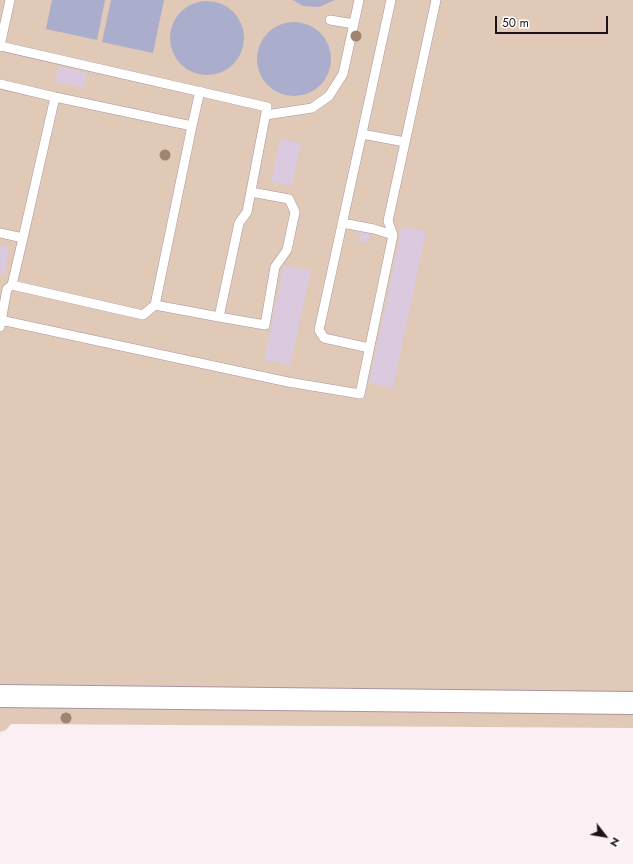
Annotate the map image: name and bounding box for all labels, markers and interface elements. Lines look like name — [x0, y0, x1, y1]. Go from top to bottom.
scale bar — [497, 8, 610, 34]
text: 50 m — [502, 14, 529, 32]
north arrow — [585, 816, 625, 856]
text: N — [606, 834, 624, 850]

